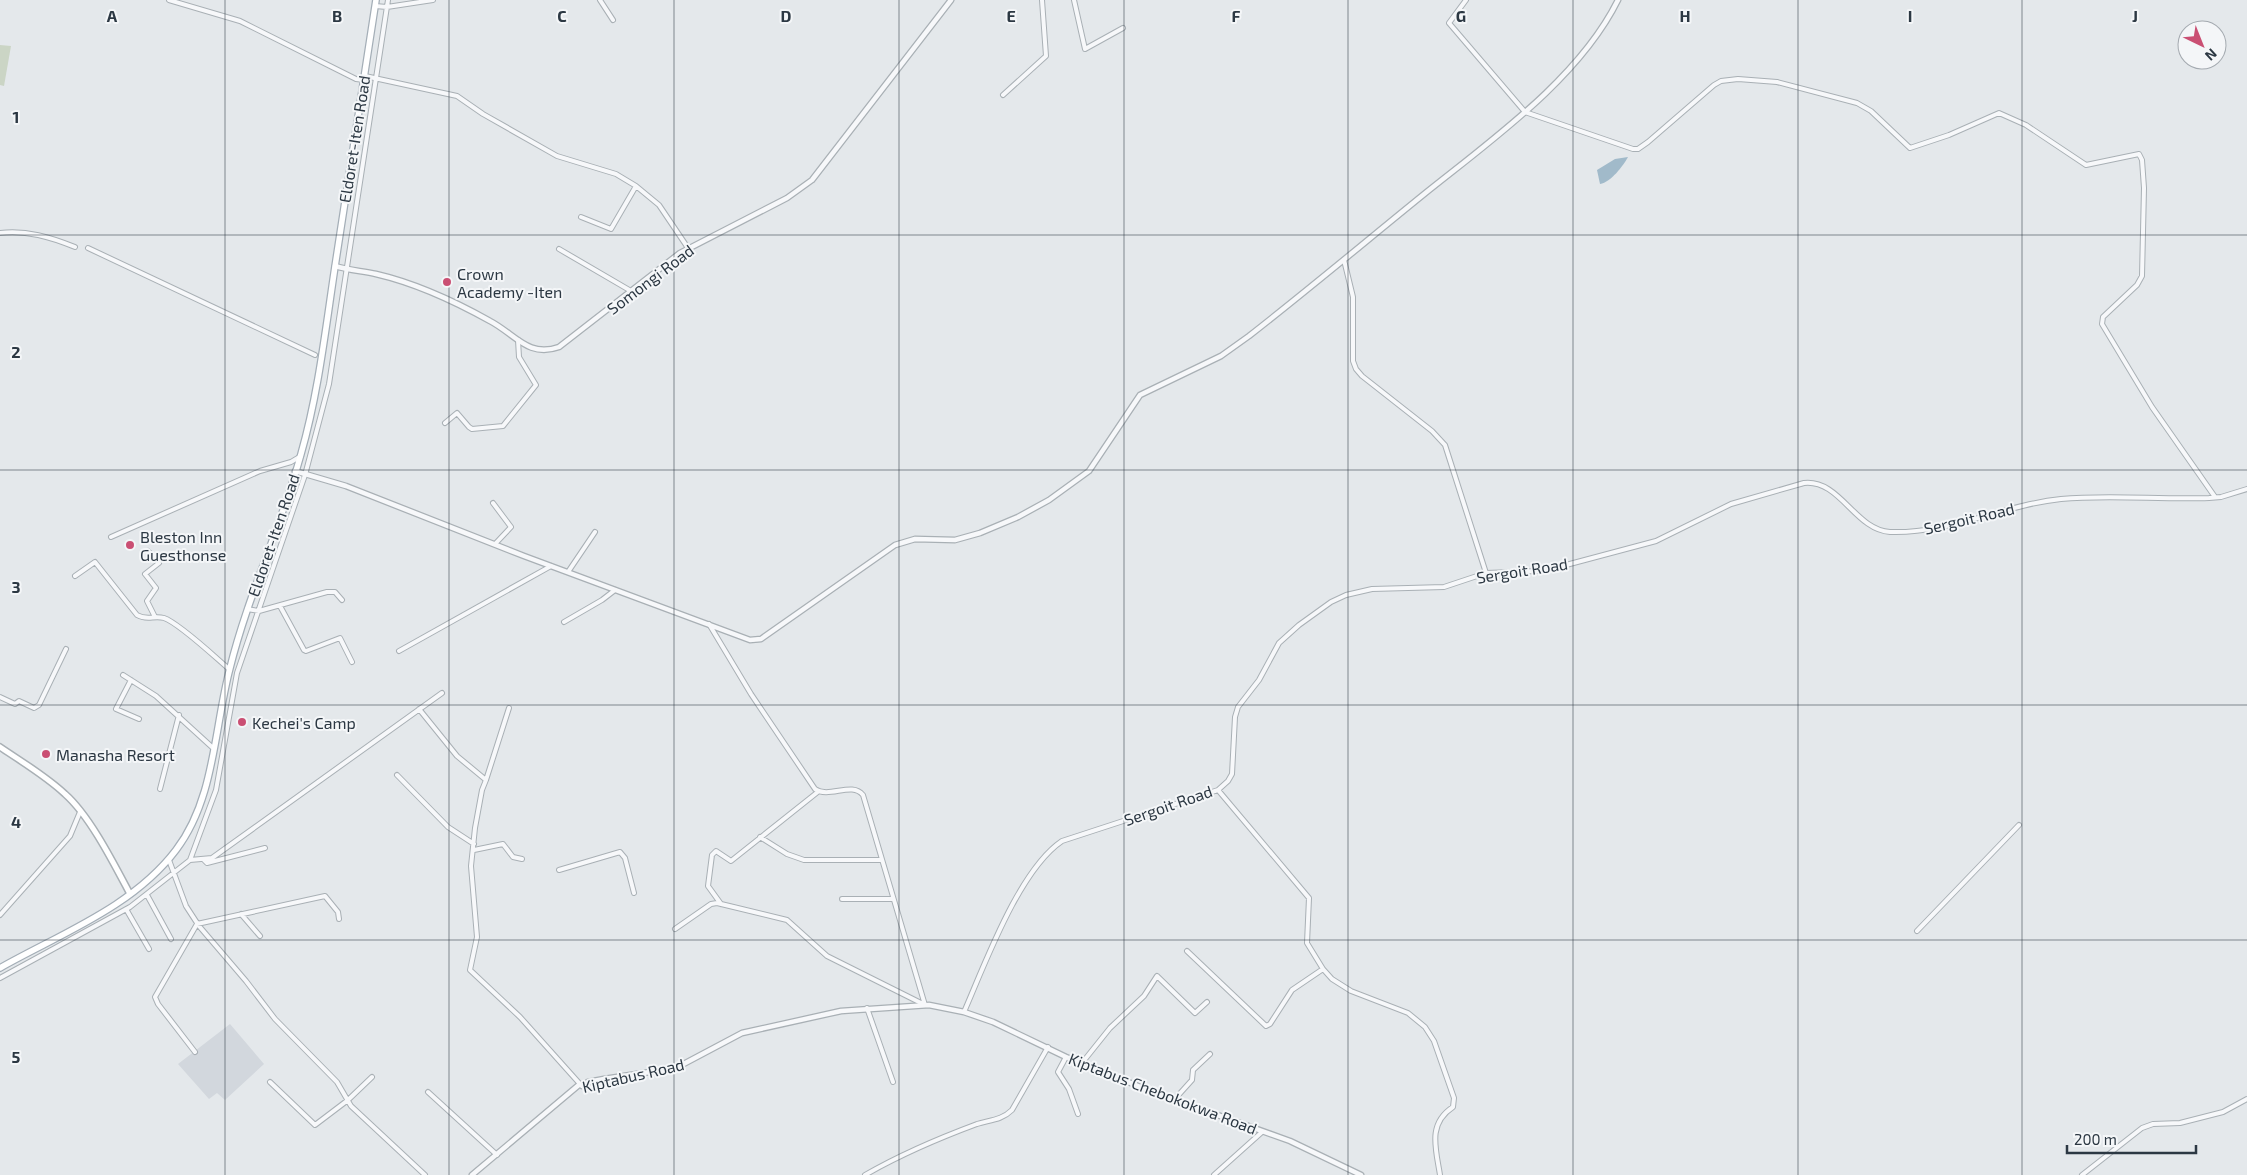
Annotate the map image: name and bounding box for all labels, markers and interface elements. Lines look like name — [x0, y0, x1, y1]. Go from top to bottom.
text: A — [107, 6, 118, 25]
text: B — [332, 6, 342, 25]
text: C — [557, 6, 567, 25]
text: D — [781, 6, 792, 25]
text: E — [1006, 6, 1016, 25]
text: F — [1232, 6, 1241, 25]
text: G — [1456, 6, 1466, 25]
text: H — [1679, 6, 1691, 25]
text: I — [1908, 6, 1912, 25]
text: J — [2132, 6, 2138, 25]
north arrow — [2177, 20, 2227, 70]
text: N — [2202, 45, 2221, 65]
street label: Eldoret-Iten Road — [335, 74, 373, 204]
text: 1 — [13, 107, 19, 126]
street label: Somongi Road — [603, 240, 697, 318]
place label: Crown Academy -Iten — [457, 264, 562, 301]
marker: Crown Academy -Iten — [441, 276, 453, 288]
text: 2 — [11, 342, 21, 361]
street label: Eldoret-Iten Road — [243, 471, 303, 599]
street label: Sergoit Road — [1922, 498, 2016, 538]
place label: Bleston Inn Guesthonse — [140, 527, 226, 564]
marker: Bleston Inn Guesthonse — [124, 539, 136, 551]
street label: Sergoit Road — [1475, 553, 1569, 587]
text: 3 — [11, 577, 21, 596]
place label: Kechei's Camp — [252, 713, 356, 732]
marker: Kechei's Camp — [236, 716, 248, 728]
place label: Manasha Resort — [56, 745, 175, 764]
marker: Manasha Resort — [40, 748, 52, 760]
street label: Sergoit Road — [1121, 781, 1215, 829]
text: 4 — [11, 812, 21, 831]
text: 5 — [12, 1047, 21, 1066]
street label: Kiptabus Chebokokwa Road — [1066, 1048, 1260, 1138]
street label: Kiptabus Road — [580, 1054, 686, 1096]
scale bar — [2067, 1122, 2196, 1154]
text: 200 m — [2074, 1130, 2117, 1148]

